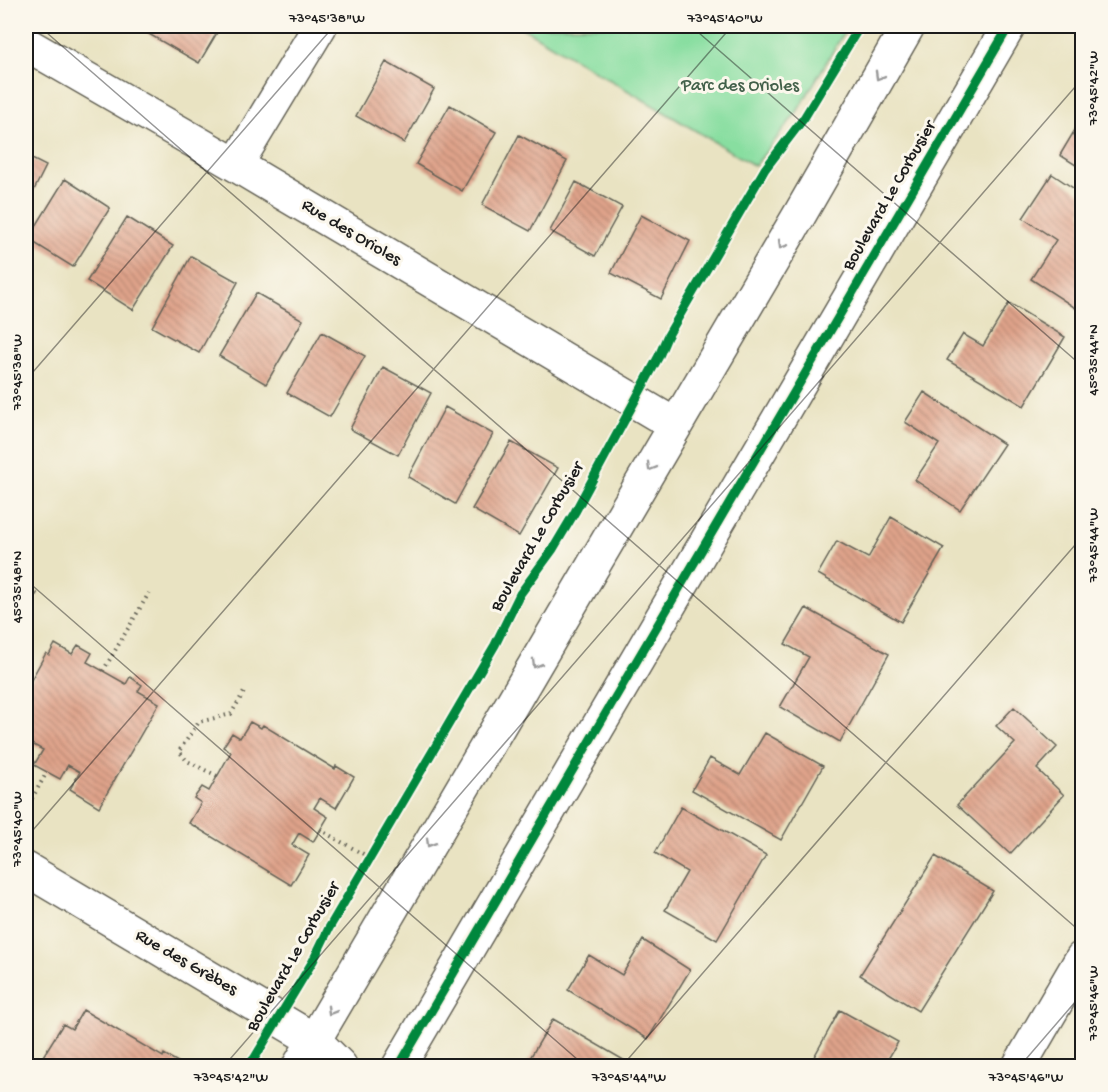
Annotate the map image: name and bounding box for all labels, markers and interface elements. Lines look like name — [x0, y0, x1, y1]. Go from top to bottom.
text: 73°45'38"W — [288, 10, 365, 28]
text: 73°45'40"W — [686, 10, 763, 28]
text: 73°45'42"W — [1085, 50, 1103, 126]
one-way arrow — [875, 70, 886, 80]
park label: Parc des Orioles — [680, 76, 800, 97]
street label: Boulevard Le Corbusier — [838, 116, 942, 275]
street label: Rue des Orioles — [297, 195, 406, 272]
one-way arrow — [777, 239, 789, 249]
text: 45°35'44"N — [1085, 324, 1103, 396]
text: 73°45'38"W — [9, 334, 27, 411]
street label: Boulevard Le Corbusier — [486, 457, 590, 616]
one-way arrow — [646, 461, 658, 471]
text: 73°45'44"W — [1085, 508, 1103, 583]
text: 45°35'48"N — [9, 551, 27, 623]
one-way arrow — [531, 658, 543, 668]
text: 73°45'40"W — [9, 791, 27, 868]
one-way arrow — [426, 837, 438, 848]
street label: Boulevard Le Corbusier — [242, 877, 346, 1036]
street label: Rue des Grèbes — [131, 925, 242, 1001]
text: 73°45'46"W — [1085, 965, 1103, 1041]
one-way arrow — [327, 1005, 338, 1015]
text: 73°45'42"W — [193, 1069, 269, 1087]
text: 73°45'44"W — [591, 1069, 666, 1087]
text: 73°45'46"W — [988, 1069, 1064, 1087]

